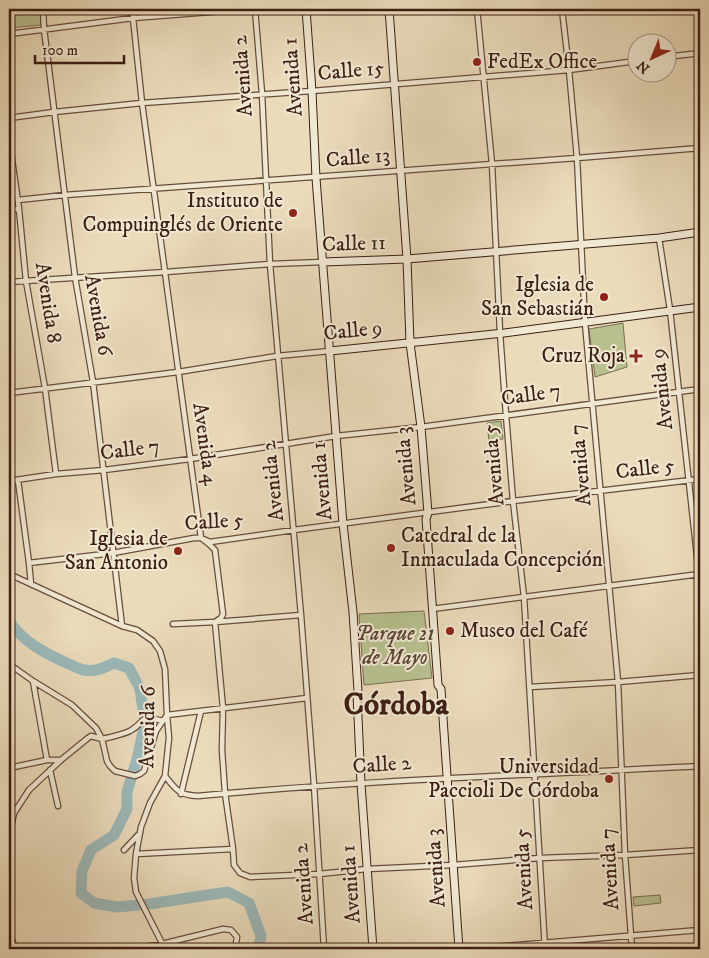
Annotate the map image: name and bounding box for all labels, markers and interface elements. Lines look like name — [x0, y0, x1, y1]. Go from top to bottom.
scale bar — [35, 32, 124, 64]
north arrow — [626, 32, 676, 82]
street label: Avenida 2 — [227, 34, 259, 118]
street label: Avenida 1 — [277, 37, 309, 117]
text: 100 m — [42, 41, 78, 60]
place label: FedEx Office — [487, 49, 598, 75]
street label: Calle 15 — [317, 55, 385, 87]
marker: FedEx Office — [471, 56, 483, 68]
text: N — [633, 56, 654, 77]
street label: Calle 13 — [325, 142, 391, 174]
place label: Instituto de Compuinglés de Oriente — [83, 188, 283, 238]
marker: Instituto de Compuinglés de Oriente — [287, 207, 299, 219]
street label: Calle 11 — [322, 230, 386, 258]
street label: Avenida 8 — [29, 261, 67, 345]
street label: Avenida 6 — [78, 272, 118, 359]
place label: Iglesia de San Sebastián — [481, 272, 594, 322]
marker: Iglesia de San Sebastián — [598, 291, 610, 303]
street label: Calle 9 — [322, 315, 384, 347]
place label: Cruz Roja — [542, 343, 625, 369]
street label: Avenida 9 — [645, 347, 679, 431]
marker: Cruz Roja — [629, 349, 643, 363]
street label: Calle 7 — [500, 378, 562, 412]
street label: Avenida 4 — [186, 401, 224, 488]
street label: Avenida 5 — [477, 423, 511, 507]
street label: Avenida 7 — [564, 423, 598, 507]
street label: Avenida 3 — [390, 426, 422, 506]
street label: Calle 7 — [99, 433, 161, 467]
street label: Avenida 2 — [256, 438, 290, 523]
street label: Avenida 1 — [306, 441, 338, 521]
street label: Calle 5 — [614, 452, 676, 486]
street label: Calle 5 — [184, 507, 244, 537]
place label: Catedral de la Inmaculada Concepción — [401, 523, 603, 573]
place label: Iglesia de San Antonio — [65, 526, 168, 576]
marker: Catedral de la Inmaculada Concepción — [385, 542, 397, 554]
marker: Iglesia de San Antonio — [172, 545, 184, 557]
place label: Museo del Café — [460, 618, 588, 644]
park label: Parque 21 de Mayo — [356, 621, 434, 671]
marker: Museo del Café — [444, 625, 456, 637]
street label: Avenida 6 — [134, 685, 162, 768]
district label: Córdoba — [343, 686, 449, 724]
street label: Calle 2 — [352, 750, 413, 780]
place label: Universidad Paccioli De Córdoba — [428, 754, 600, 804]
marker: Universidad Paccioli De Córdoba — [603, 773, 615, 785]
street label: Avenida 7 — [595, 827, 625, 911]
street label: Avenida 3 — [420, 828, 452, 908]
street label: Avenida 5 — [509, 828, 539, 910]
street label: Avenida 2 — [288, 842, 320, 926]
street label: Avenida 1 — [335, 844, 367, 924]

